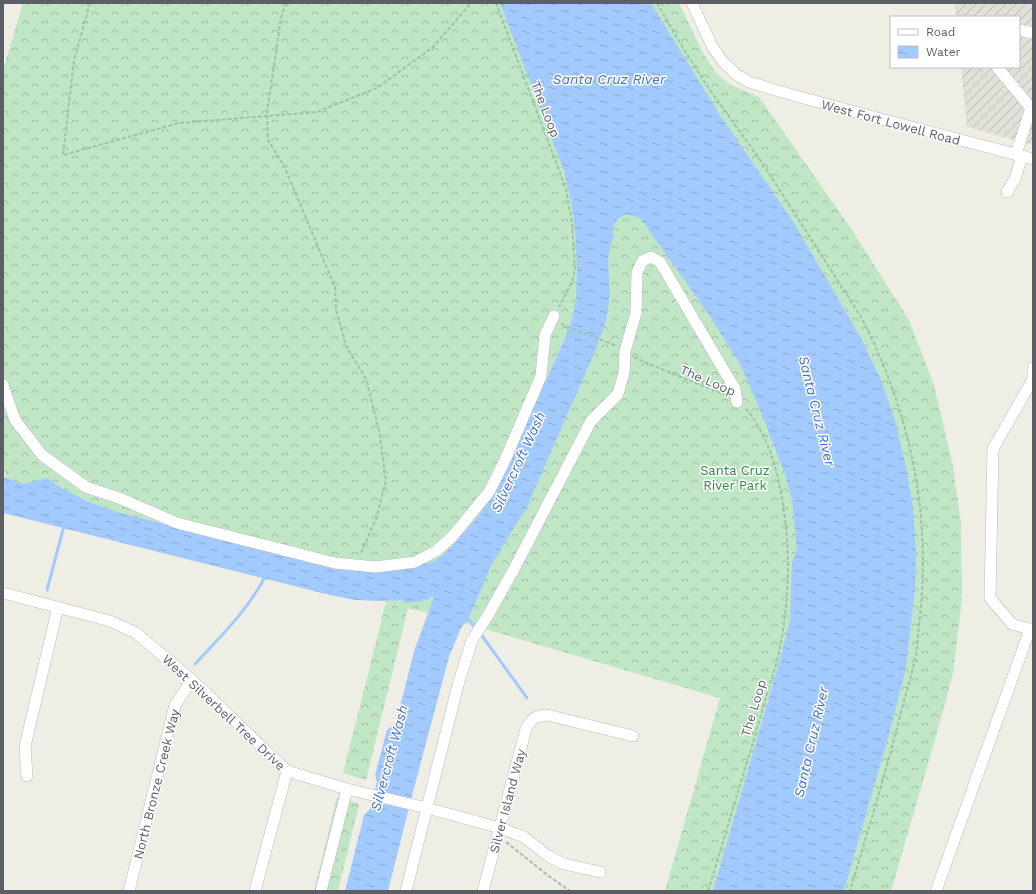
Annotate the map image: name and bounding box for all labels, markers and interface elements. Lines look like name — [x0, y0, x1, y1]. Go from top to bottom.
legend — [890, 16, 1020, 68]
text: Road — [926, 25, 955, 39]
text: Water — [926, 45, 961, 59]
water label: Santa Cruz River — [552, 71, 666, 87]
street label: The Loop — [528, 79, 563, 139]
street label: West Fort Lowell Road — [820, 97, 962, 148]
water label: Santa Cruz River — [796, 354, 839, 468]
street label: The Loop — [678, 362, 738, 399]
water label: Silvercroft Wash — [488, 409, 548, 515]
park label: Santa Cruz River Park — [700, 463, 770, 493]
street label: West Silverbell Tree Drive — [159, 652, 288, 773]
street label: The Loop — [738, 678, 769, 739]
water label: Santa Cruz River — [790, 685, 832, 799]
water label: Silvercroft Wash — [367, 703, 411, 813]
street label: North Bronze Creek Way — [131, 707, 182, 861]
street label: Silver Island Way — [486, 747, 529, 855]

